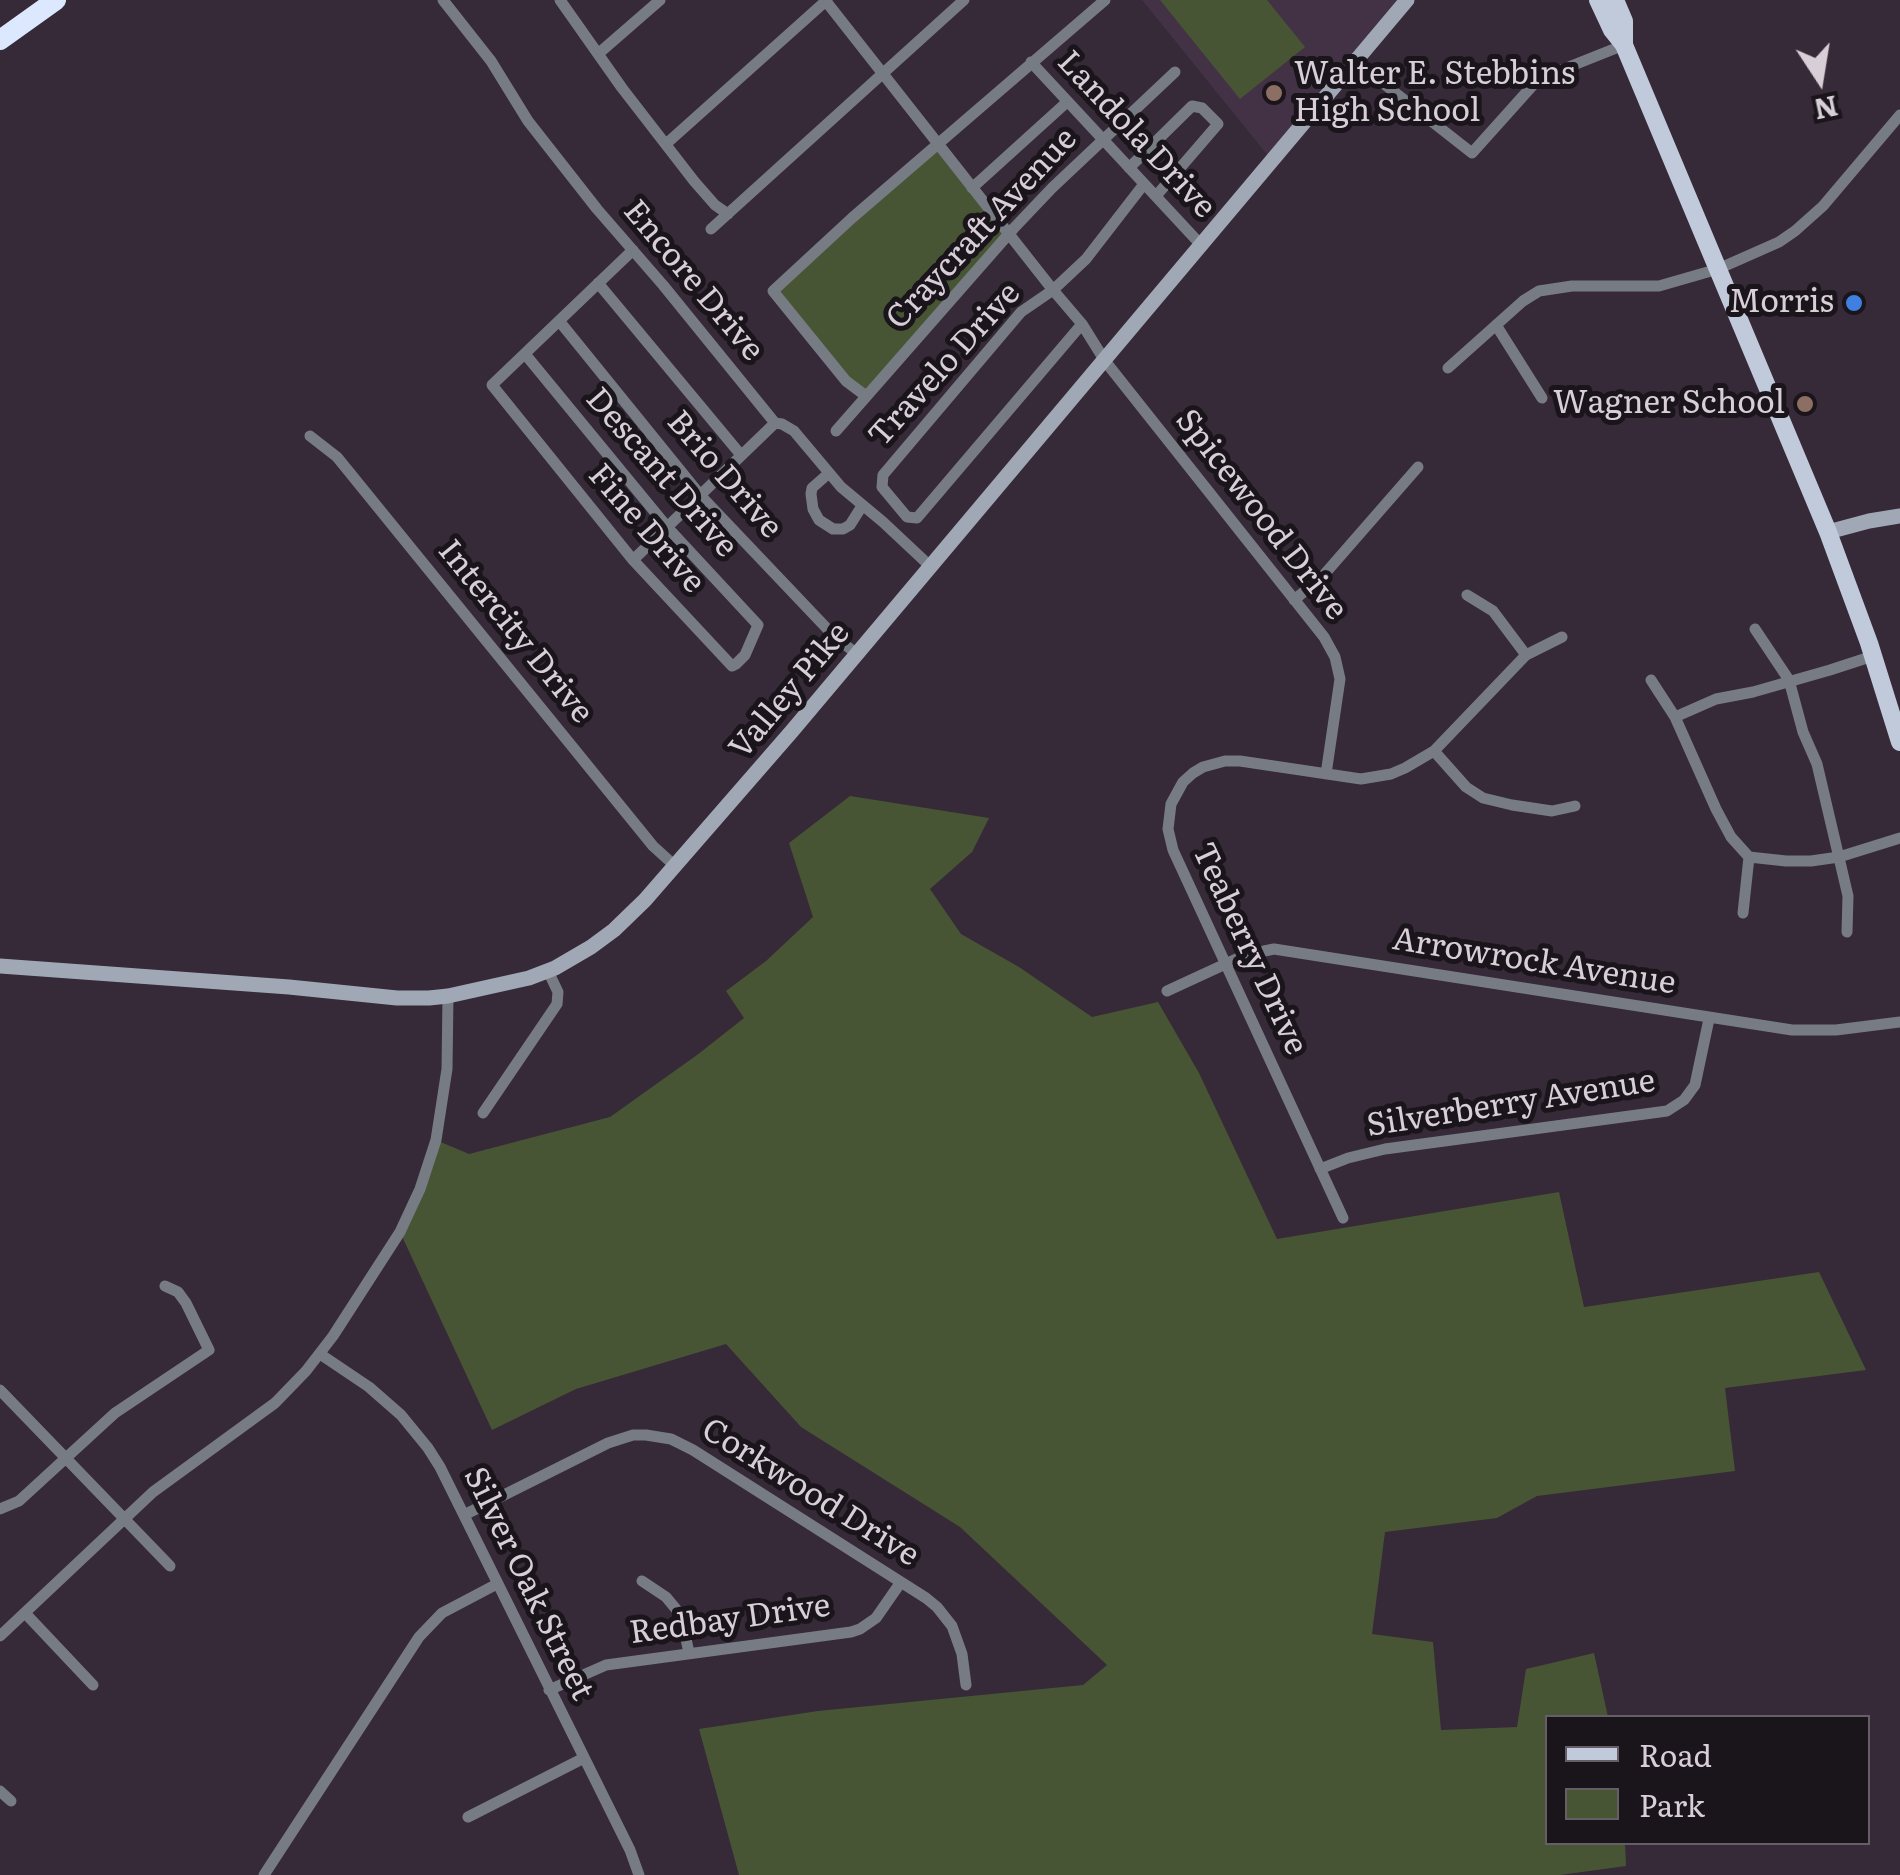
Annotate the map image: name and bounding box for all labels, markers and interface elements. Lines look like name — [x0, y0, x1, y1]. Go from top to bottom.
north arrow — [1770, 30, 1870, 130]
street label: Landola Drive — [1049, 44, 1223, 226]
place label: Walter E. Stebbins High School — [1294, 56, 1575, 131]
marker: Walter E. Stebbins High School — [1263, 82, 1285, 104]
text: N — [1810, 86, 1842, 132]
street label: Craycraft Avenue — [879, 120, 1085, 338]
street label: Encore Drive — [615, 193, 771, 369]
street label: Travelo Drive — [861, 275, 1029, 455]
place label: Morris — [1729, 284, 1834, 322]
marker: Morris — [1843, 292, 1865, 314]
street label: Descant Drive — [577, 381, 745, 565]
place label: Wagner School — [1553, 385, 1785, 423]
marker: Wagner School — [1794, 393, 1816, 415]
street label: Spicewood Drive — [1167, 402, 1355, 628]
street label: Brio Drive — [658, 403, 790, 547]
street label: Fine Drive — [580, 457, 712, 601]
street label: Intercity Drive — [429, 533, 601, 731]
street label: Valley Pike — [722, 615, 858, 767]
street label: Teaberry Drive — [1183, 837, 1315, 1061]
street label: Arrowrock Avenue — [1390, 921, 1678, 1003]
street label: Silverberry Avenue — [1364, 1062, 1658, 1146]
street label: Corkwood Drive — [694, 1411, 926, 1575]
street label: Silver Oak Street — [455, 1461, 601, 1707]
street label: Redbay Drive — [627, 1587, 833, 1653]
legend — [1545, 1715, 1870, 1845]
text: Road — [1639, 1732, 1712, 1776]
text: Park — [1639, 1782, 1705, 1826]

